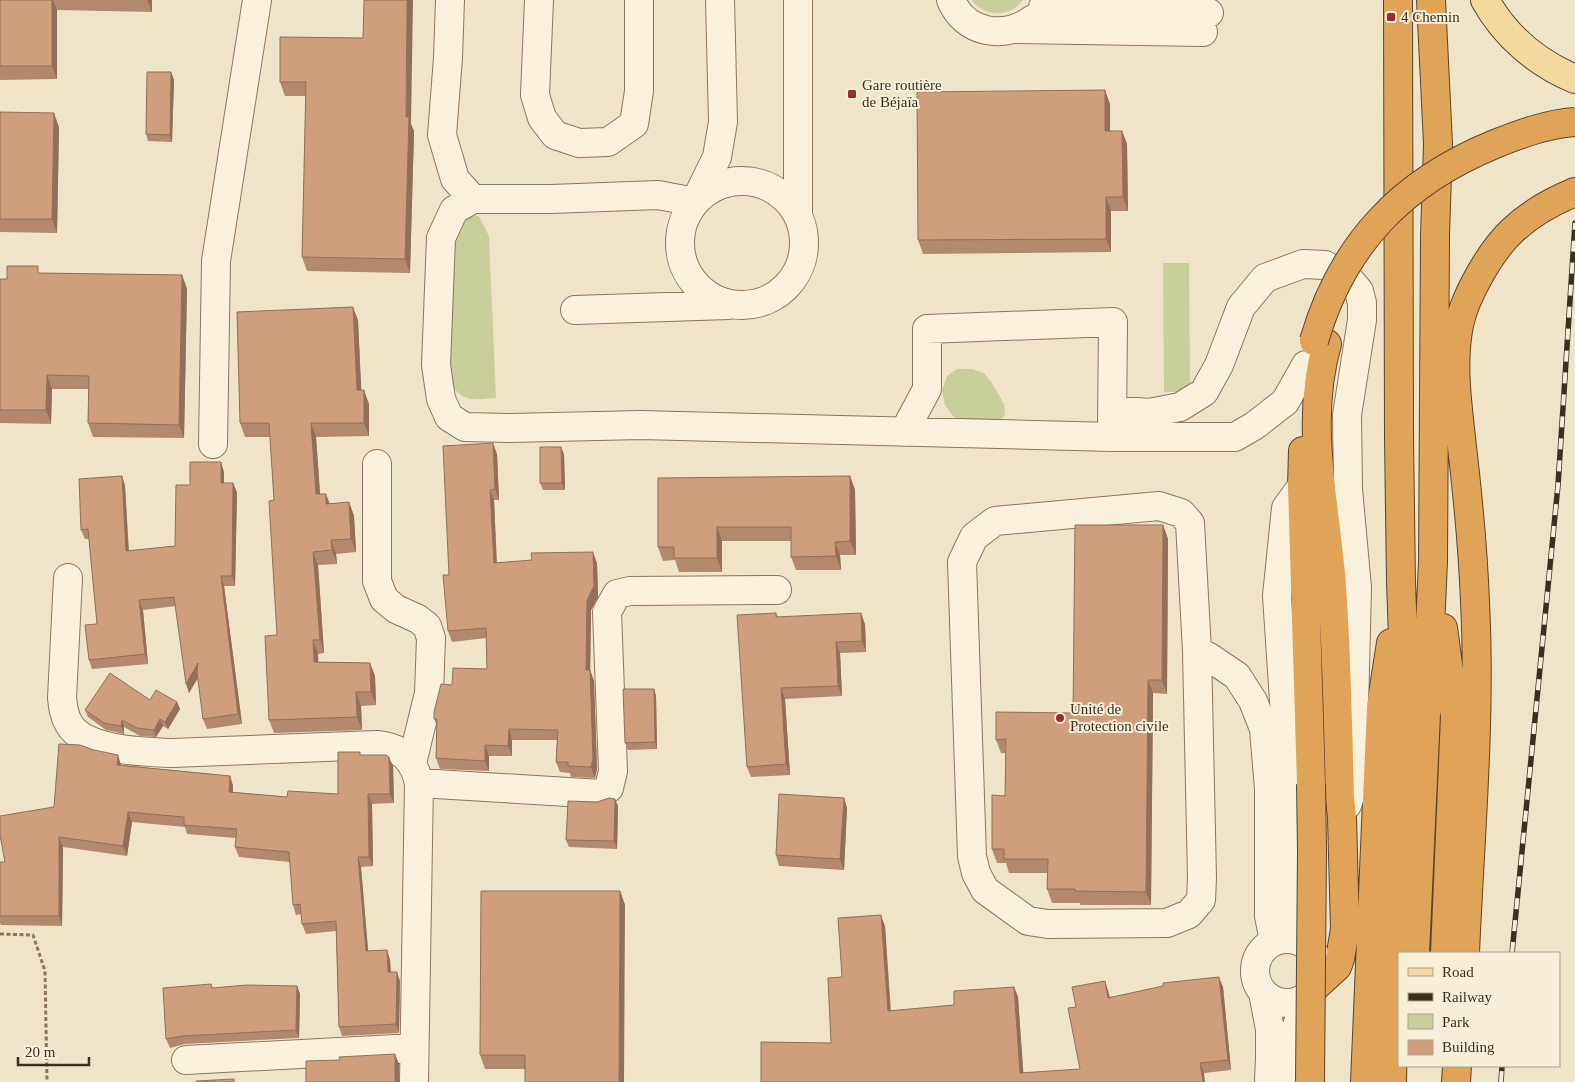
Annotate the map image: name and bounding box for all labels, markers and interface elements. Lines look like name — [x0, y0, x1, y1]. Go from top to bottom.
place label: 4 Chemin — [1401, 9, 1460, 25]
marker: 4 Chemin — [1385, 11, 1397, 23]
place label: Gare routière de Béjaïa — [862, 77, 942, 110]
marker: Gare routière de Béjaïa — [846, 88, 858, 100]
place label: Unité de Protection civile — [1070, 701, 1169, 734]
marker: Unité de Protection civile — [1054, 712, 1066, 724]
legend — [1398, 952, 1560, 1067]
text: Road — [1442, 964, 1474, 980]
text: Railway — [1442, 989, 1492, 1005]
text: Park — [1442, 1014, 1470, 1030]
scale bar — [18, 1034, 89, 1066]
text: Building — [1442, 1039, 1495, 1055]
text: 20 m — [25, 1044, 56, 1060]

